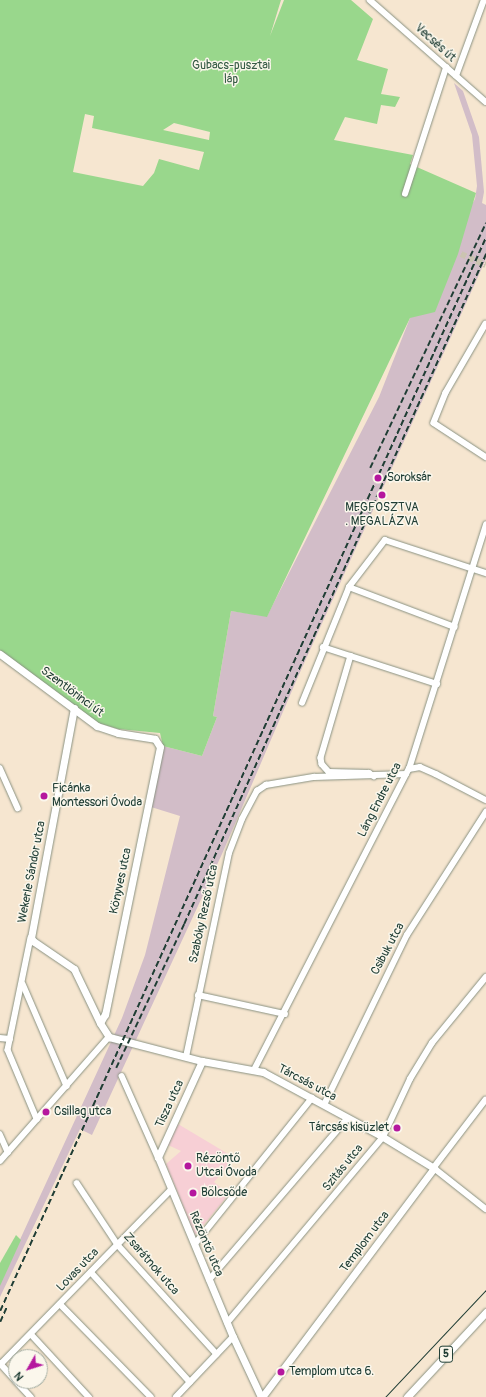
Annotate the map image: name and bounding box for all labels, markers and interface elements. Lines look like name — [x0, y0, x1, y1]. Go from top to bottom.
street label: Vecsés út — [412, 21, 458, 65]
park label: Gubacs-pusztai láp — [192, 59, 270, 87]
place label: Soroksár — [387, 471, 431, 485]
marker: Soroksár — [372, 472, 384, 484]
marker: MEGFOSZTVA . MEGALÁZVA — [377, 490, 387, 500]
place label: MEGFOSZTVA . MEGALÁZVA — [345, 501, 419, 529]
street label: Szentlőrinci út — [38, 664, 106, 720]
street label: Láng Endre utca — [355, 760, 405, 840]
place label: Ficánka Montessori Óvoda — [52, 782, 142, 810]
marker: Ficánka Montessori Óvoda — [39, 791, 49, 801]
street label: Wekerle Sándor utca — [15, 820, 49, 924]
street label: Könyves utca — [107, 847, 135, 915]
street label: Szabóky Rezső utca — [187, 863, 221, 965]
street label: Csibuk utca — [368, 920, 408, 978]
street label: Tárcsás utca — [275, 1062, 339, 1104]
street label: Tisza utca — [153, 1078, 187, 1130]
place label: Csillag utca — [54, 1105, 111, 1119]
marker: Csillag utca — [41, 1107, 51, 1117]
place label: Tárcsás kisüzlet — [309, 1121, 389, 1135]
marker: Tárcsás kisüzlet — [392, 1123, 402, 1133]
street label: Szitás utca — [320, 1142, 366, 1194]
place label: Rézöntő Utcai Óvoda — [196, 1152, 257, 1180]
marker: Rézöntő Utcai Óvoda — [183, 1161, 193, 1171]
place label: Bölcsőde — [201, 1186, 247, 1200]
marker: Bölcsőde — [188, 1188, 198, 1198]
street label: Rézöntő utca — [186, 1209, 226, 1279]
street label: Templom utca — [337, 1209, 393, 1275]
street label: Zsarátnok utca — [120, 1230, 182, 1298]
street label: Lovas utca — [54, 1245, 102, 1295]
road number: 5 — [439, 1345, 453, 1363]
north arrow — [8, 1349, 48, 1389]
place label: Templom utca 6. — [289, 1365, 374, 1379]
marker: Templom utca 6. — [276, 1367, 286, 1377]
text: N — [12, 1369, 26, 1383]

